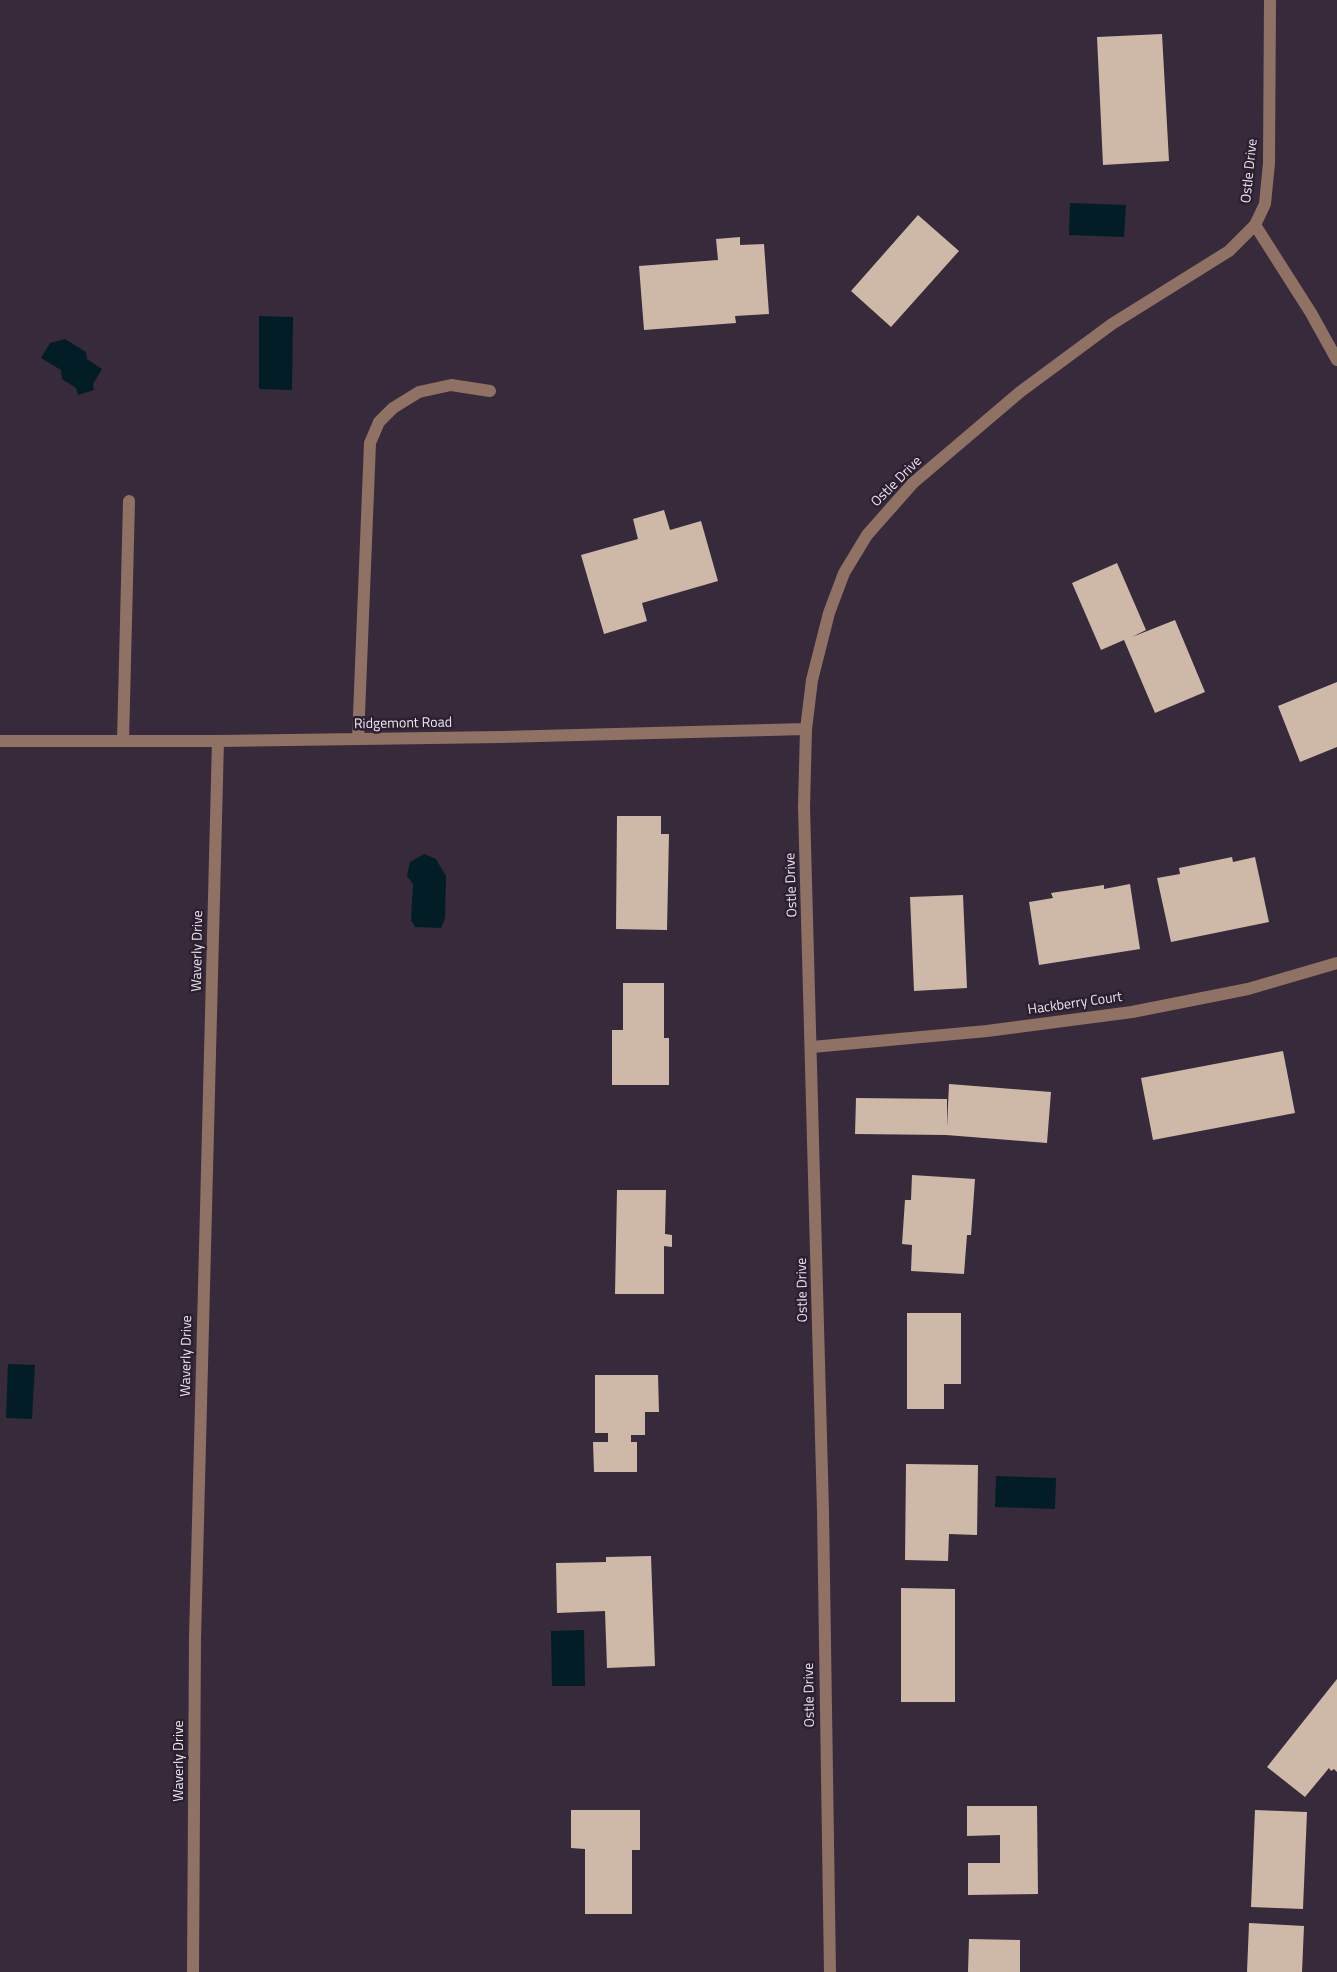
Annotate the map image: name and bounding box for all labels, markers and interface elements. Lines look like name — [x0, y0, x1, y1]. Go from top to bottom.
street label: Ostle Drive — [1238, 138, 1262, 204]
street label: Ostle Drive — [868, 453, 926, 511]
street label: Ridgemont Road — [354, 715, 452, 733]
street label: Ostle Drive — [782, 852, 802, 918]
street label: Waverly Drive — [189, 910, 207, 992]
street label: Hackberry Court — [1027, 989, 1123, 1019]
street label: Ostle Drive — [794, 1258, 812, 1322]
street label: Waverly Drive — [178, 1315, 196, 1397]
street label: Ostle Drive — [801, 1663, 819, 1727]
street label: Waverly Drive — [172, 1720, 188, 1802]

